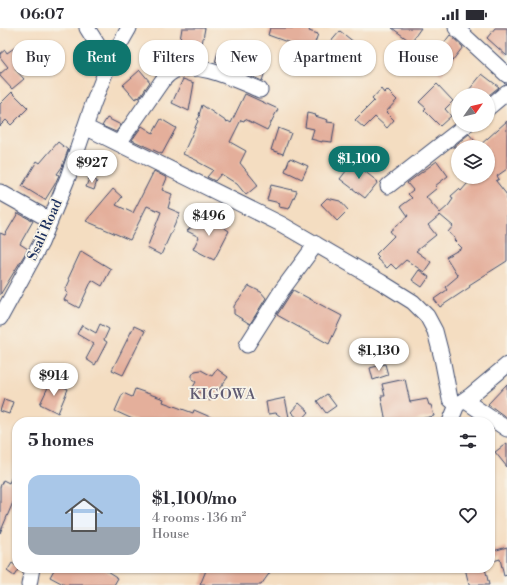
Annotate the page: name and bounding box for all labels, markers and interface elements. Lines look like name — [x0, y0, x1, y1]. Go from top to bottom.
text: 06:07 — [20, 5, 64, 24]
chip: Buy — [12, 40, 65, 76]
chip: Rent — [73, 40, 131, 76]
chip: Filters — [139, 40, 208, 76]
chip: New — [216, 40, 271, 76]
chip: Apartment — [279, 40, 376, 76]
chip: House — [384, 40, 453, 76]
north arrow — [451, 88, 495, 132]
map controls — [451, 88, 495, 184]
button: layers — [451, 140, 495, 184]
pin: $1,100 — [326, 146, 392, 180]
pin: $927 — [68, 150, 116, 184]
text: $1,100 — [337, 151, 381, 167]
text: $927 — [76, 155, 108, 171]
street label: Ssali Road — [23, 196, 67, 264]
pin: $496 — [185, 203, 233, 237]
text: $496 — [193, 208, 225, 224]
pin: $1,130 — [346, 338, 412, 372]
text: $1,130 — [358, 343, 400, 359]
pin: $914 — [30, 363, 78, 397]
text: $914 — [39, 368, 69, 384]
district label: KIGOWA — [189, 385, 257, 404]
text: 5 homes — [28, 430, 94, 452]
icon: filters — [457, 430, 479, 452]
text: $1,100/mo — [152, 488, 237, 510]
icon: home — [60, 491, 108, 539]
icon: heart — [457, 504, 479, 526]
text: 4 rooms · 136 m² — [152, 510, 246, 526]
text: House — [152, 526, 189, 542]

